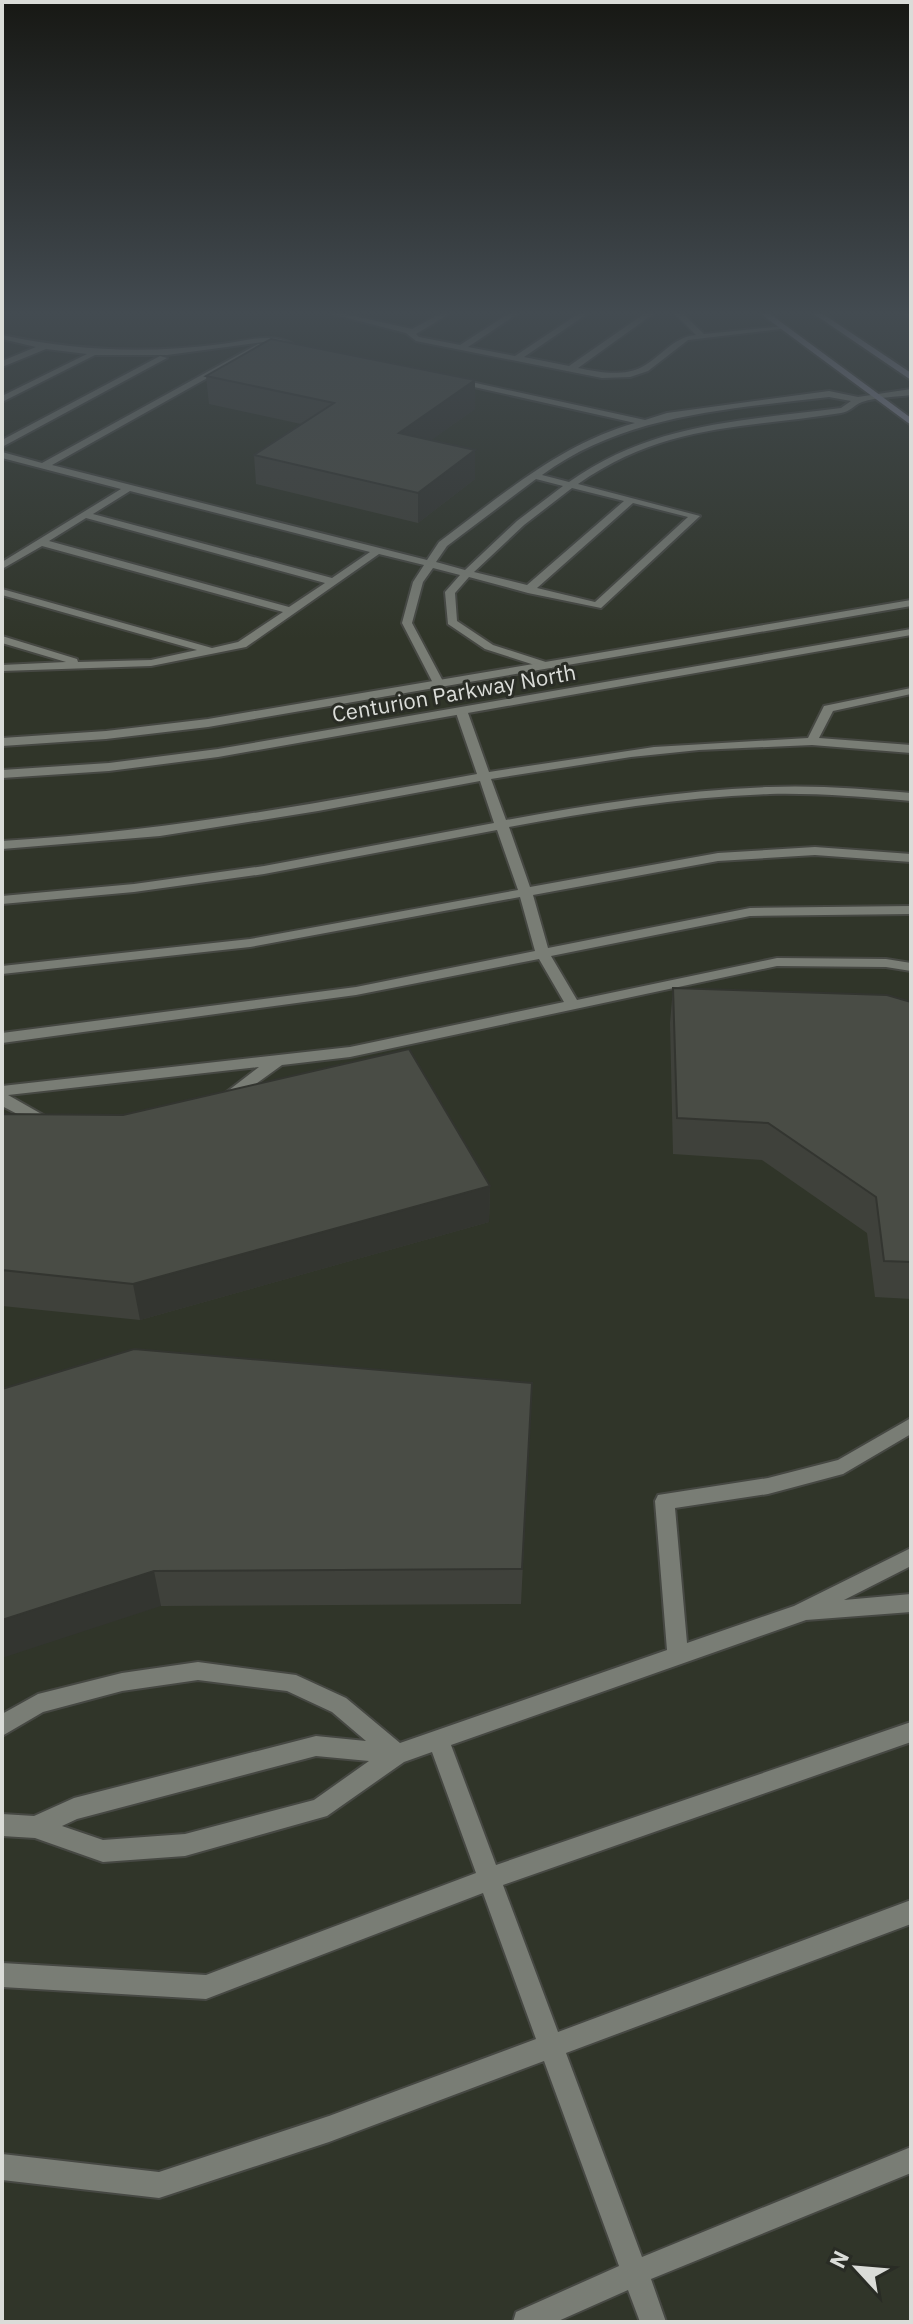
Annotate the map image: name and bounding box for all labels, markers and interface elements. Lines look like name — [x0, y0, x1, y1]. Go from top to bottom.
street label: Centurion Parkway North — [330, 657, 578, 728]
north arrow — [817, 2228, 897, 2308]
text: N — [822, 2245, 855, 2273]

